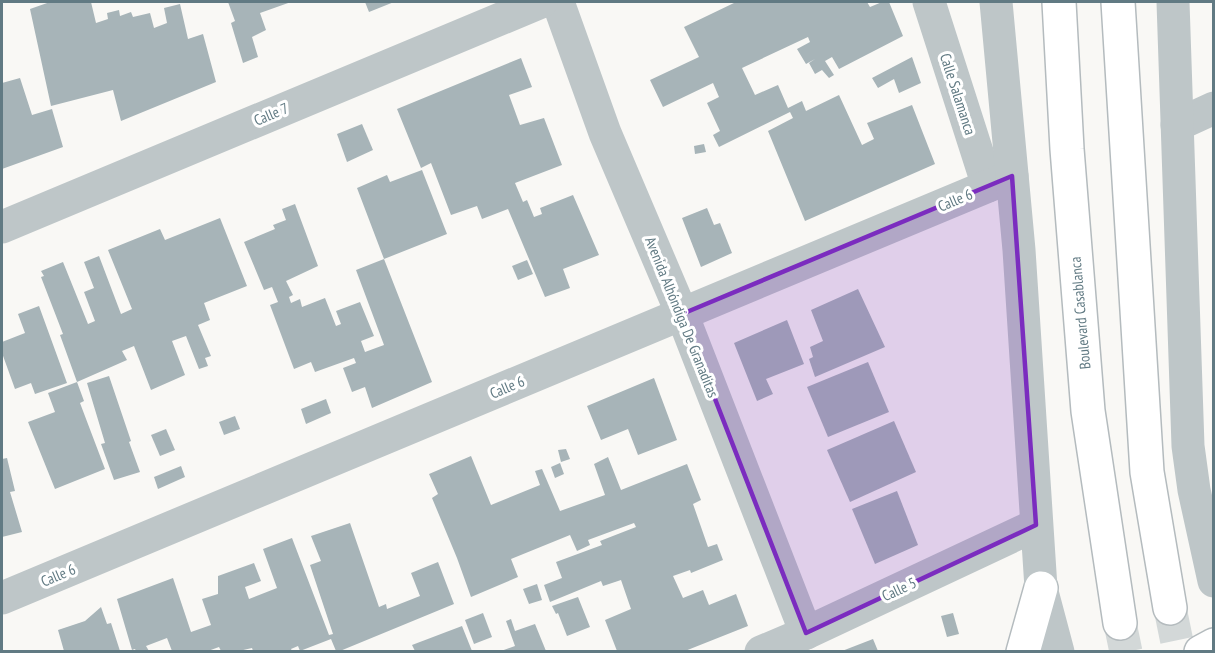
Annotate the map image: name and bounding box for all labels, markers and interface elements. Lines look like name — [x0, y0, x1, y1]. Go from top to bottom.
street label: Calle Salamanca — [936, 51, 980, 137]
street label: Calle 7 — [251, 98, 291, 130]
street label: Calle 6 — [935, 184, 975, 216]
street label: Avenida Alhóndiga De Granaditas — [641, 234, 723, 400]
street label: Boulevard Casablanca — [1066, 256, 1094, 370]
street label: Calle 6 — [487, 371, 527, 403]
street label: Calle 6 — [38, 559, 78, 591]
street label: Calle 5 — [879, 573, 919, 605]

